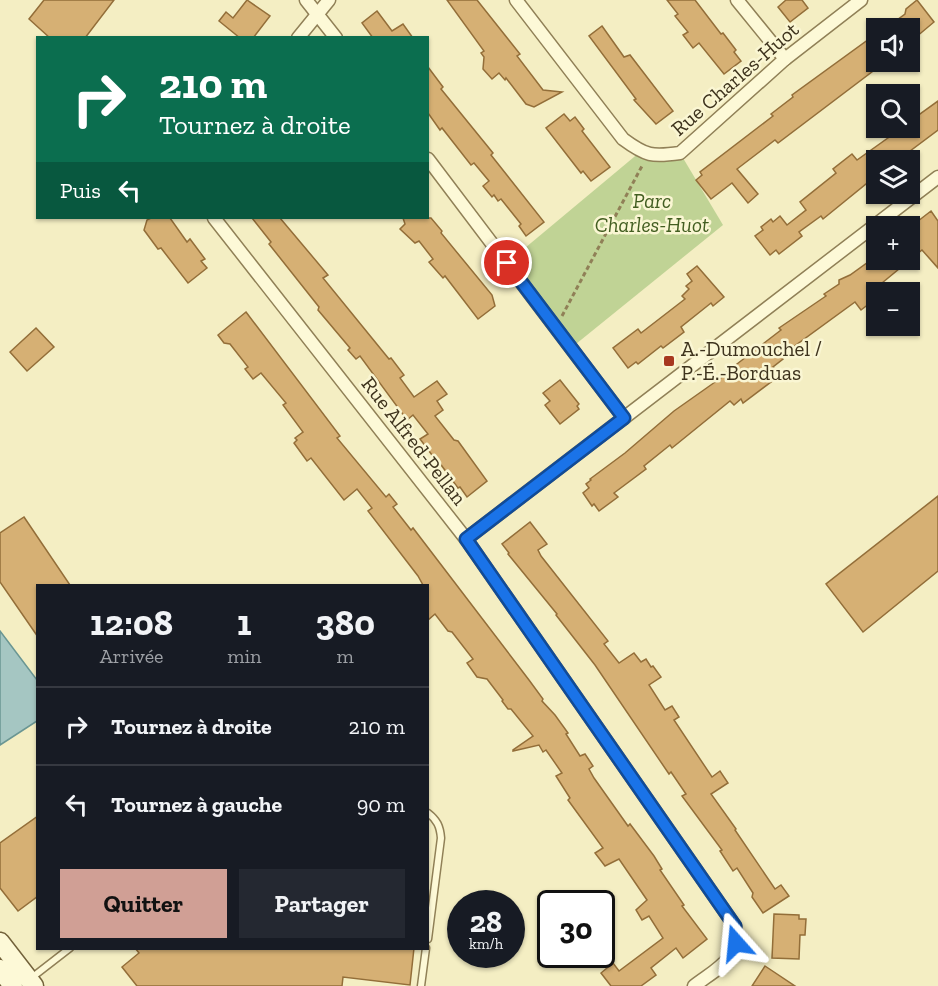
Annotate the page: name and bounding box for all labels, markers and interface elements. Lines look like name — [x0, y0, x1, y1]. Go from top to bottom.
street label: Rue Charles-Huot — [666, 16, 804, 141]
map controls — [866, 18, 920, 336]
button: sound — [866, 18, 920, 72]
text: 210 m — [159, 58, 267, 109]
icon: right — [60, 60, 138, 138]
button: search — [866, 84, 920, 138]
text: Tournez à droite — [159, 109, 351, 141]
button: layers — [866, 150, 920, 204]
icon: left — [113, 174, 146, 207]
text: Puis — [60, 177, 101, 204]
park label: Parc Charles-Huot — [595, 188, 709, 237]
button: + — [866, 216, 920, 270]
pin — [481, 237, 532, 288]
icon: arrive — [490, 246, 523, 279]
button: − — [866, 282, 920, 336]
place label: A.-Dumouchel / P.-É.-Borduas — [681, 336, 822, 385]
marker: A.-Dumouchel / P.-É.-Borduas — [662, 354, 676, 368]
street label: Rue Alfred-Pellan — [356, 371, 472, 510]
text: 12:08 — [90, 601, 173, 644]
text: 1 — [237, 601, 252, 644]
text: 380 — [316, 601, 375, 644]
text: Arrivée — [100, 644, 163, 668]
text: min — [227, 644, 261, 668]
text: m — [337, 644, 354, 668]
icon: right — [60, 710, 93, 743]
text: Tournez à droite — [111, 713, 272, 740]
text: 210 m — [349, 713, 405, 740]
icon: left — [60, 788, 93, 821]
text: Tournez à gauche — [111, 791, 282, 818]
text: 90 m — [357, 791, 405, 818]
button: Quitter — [60, 869, 227, 938]
button: Partager — [239, 869, 405, 938]
speed limit sign: 30 — [537, 890, 615, 968]
text: 28 — [470, 904, 502, 940]
position arrow — [704, 911, 768, 975]
text: km/h — [469, 935, 503, 953]

